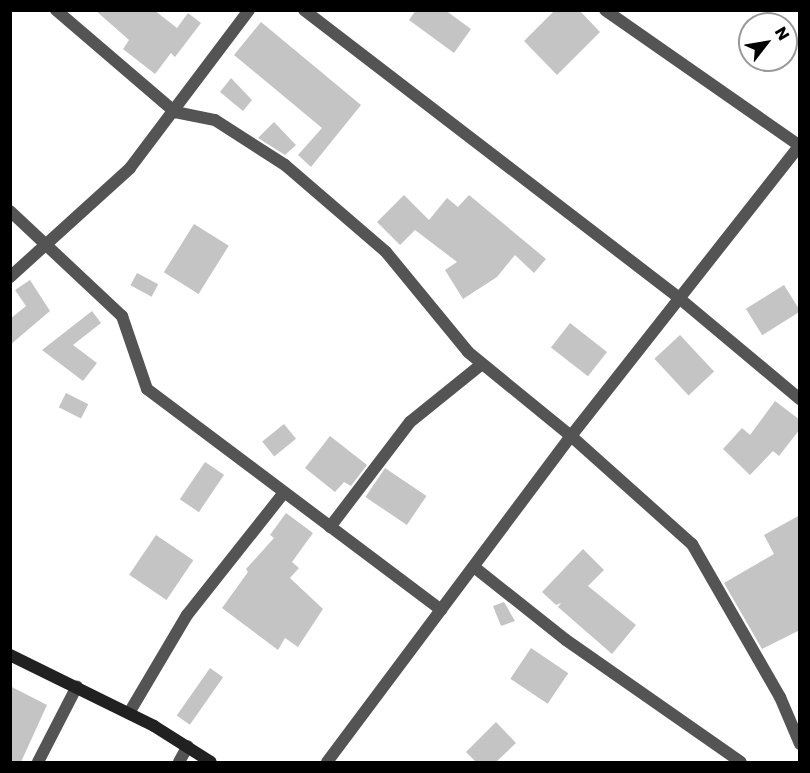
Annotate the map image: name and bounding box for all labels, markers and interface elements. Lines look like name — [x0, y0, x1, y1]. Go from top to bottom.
north arrow — [738, 12, 798, 72]
text: N — [769, 22, 795, 45]

